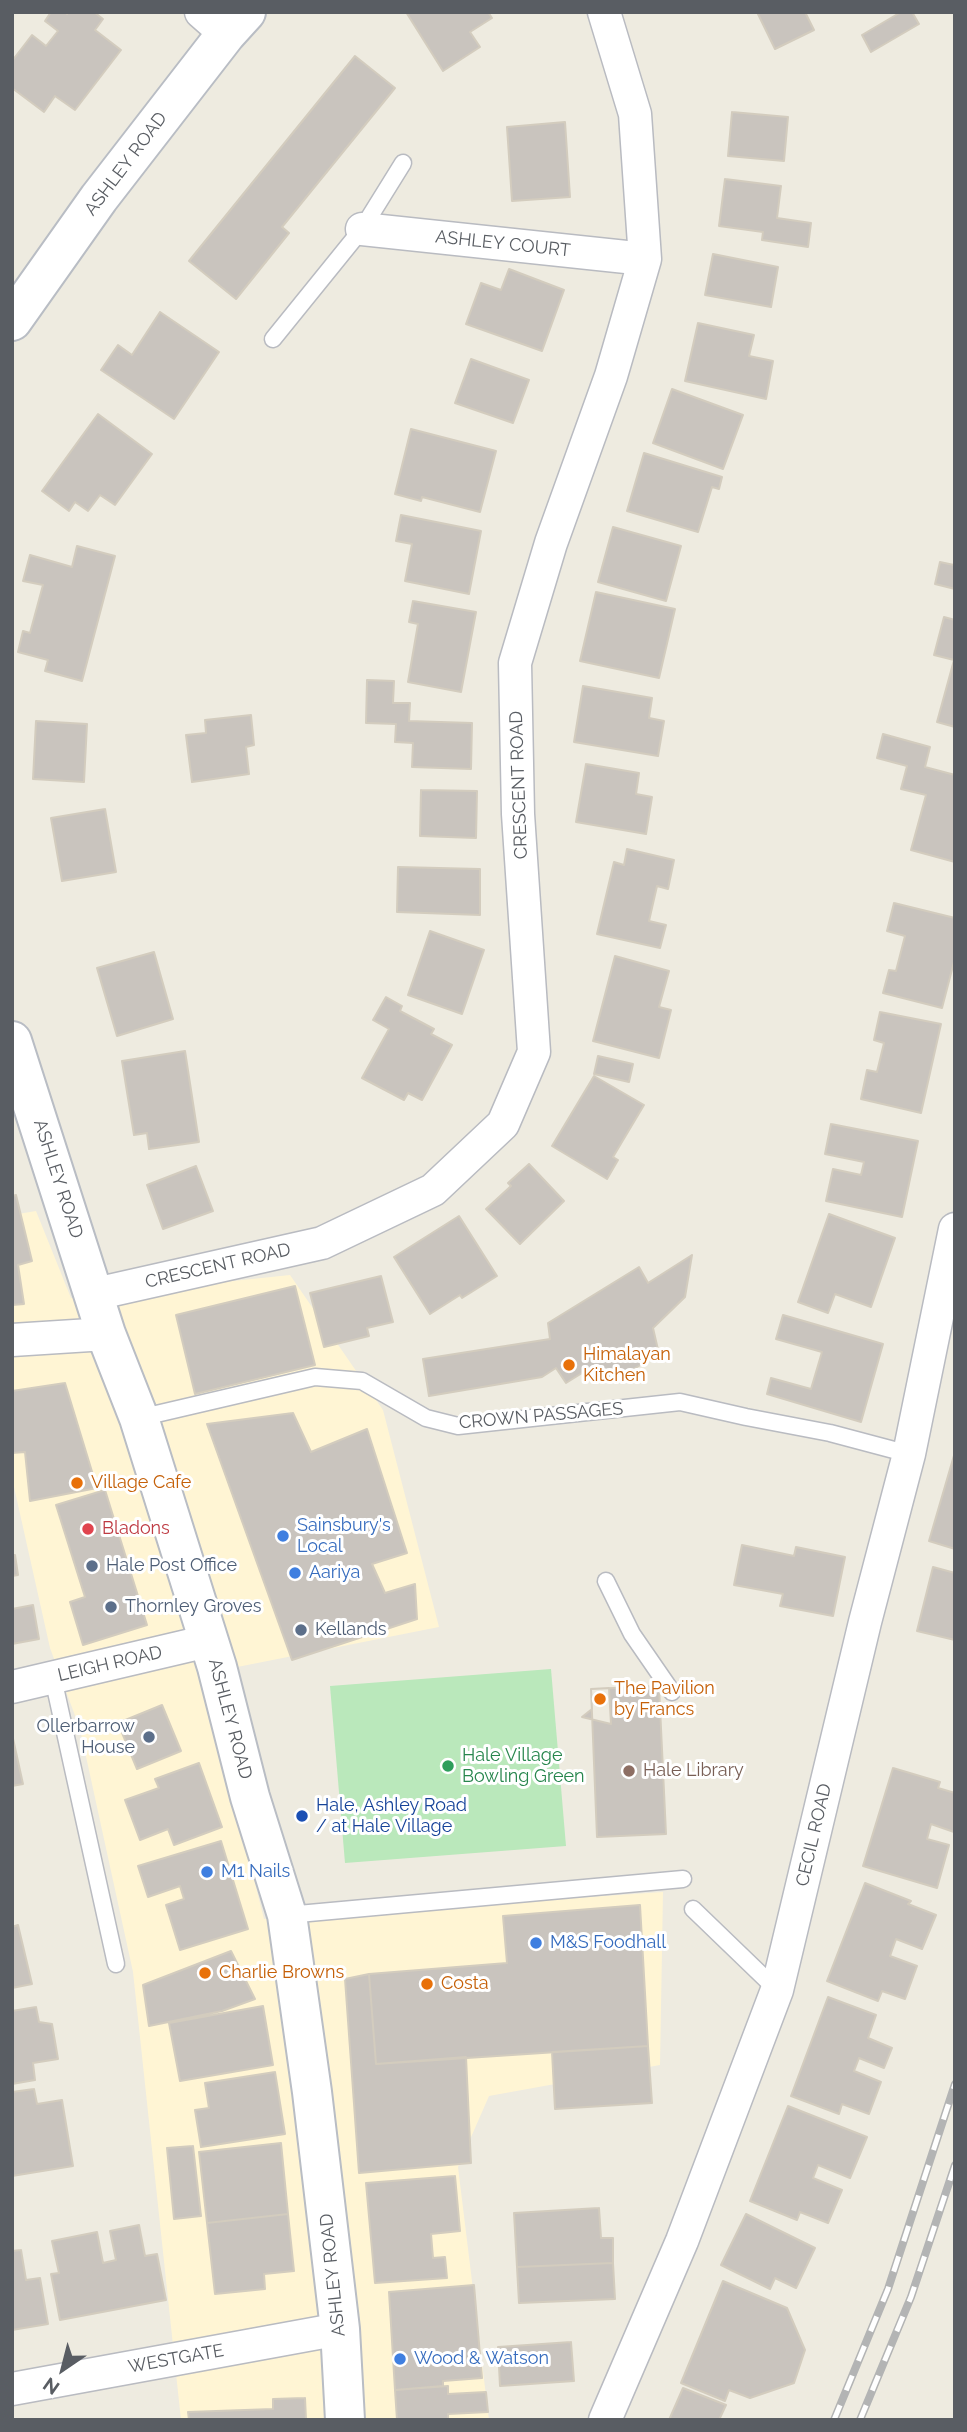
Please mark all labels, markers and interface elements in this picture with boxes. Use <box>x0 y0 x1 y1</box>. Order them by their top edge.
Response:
street label: ASHLEY ROAD <box>80 108 172 220</box>
street label: ASHLEY COURT <box>434 226 572 262</box>
street label: CRESCENT ROAD <box>506 710 532 860</box>
street label: ASHLEY ROAD <box>29 1117 87 1241</box>
street label: CRESCENT ROAD <box>143 1239 293 1293</box>
place label: Himalayan Kitchen <box>583 1344 671 1386</box>
marker: Himalayan Kitchen <box>561 1357 577 1373</box>
street label: CROWN PASSAGES <box>458 1398 624 1434</box>
place label: Village Cafe <box>91 1472 191 1494</box>
marker: Village Cafe <box>69 1475 85 1491</box>
place label: Sainsbury's Local <box>297 1515 391 1558</box>
place label: Bladons <box>102 1518 170 1540</box>
marker: Bladons <box>80 1521 96 1537</box>
marker: Sainsbury's Local <box>275 1528 291 1544</box>
place label: Hale Post Office <box>106 1555 237 1577</box>
marker: Hale Post Office <box>84 1558 100 1574</box>
place label: Aariya <box>309 1562 360 1584</box>
marker: Aariya <box>287 1565 303 1581</box>
place label: Thornley Groves <box>125 1596 261 1618</box>
marker: Thornley Groves <box>103 1599 119 1615</box>
place label: Kellands <box>315 1619 387 1641</box>
marker: Kellands <box>293 1622 309 1638</box>
street label: LEIGH ROAD <box>56 1641 164 1687</box>
street label: ASHLEY ROAD <box>204 1656 256 1782</box>
place label: The Pavilion by Francs <box>614 1678 715 1720</box>
marker: The Pavilion by Francs <box>592 1691 608 1707</box>
place label: Ollerbarrow House <box>37 1716 135 1758</box>
marker: Ollerbarrow House <box>141 1729 157 1745</box>
place label: Hale Village Bowling Green <box>462 1745 585 1788</box>
marker: Hale Village Bowling Green <box>440 1758 456 1774</box>
place label: Hale Library <box>643 1760 744 1782</box>
marker: Hale Library <box>621 1763 637 1779</box>
street label: CECIL ROAD <box>792 1782 836 1888</box>
place label: Hale, Ashley Road / at Hale Village <box>316 1795 467 1838</box>
marker: Hale, Ashley Road / at Hale Village <box>294 1808 310 1824</box>
place label: M1 Nails <box>221 1861 290 1883</box>
marker: M1 Nails <box>199 1864 215 1880</box>
place label: M&S Foodhall <box>550 1932 666 1954</box>
marker: M&S Foodhall <box>528 1935 544 1951</box>
place label: Charlie Browns <box>219 1962 344 1984</box>
marker: Charlie Browns <box>197 1965 213 1981</box>
place label: Costa <box>441 1973 489 1995</box>
marker: Costa <box>419 1976 435 1992</box>
street label: ASHLEY ROAD <box>316 2212 350 2338</box>
north arrow <box>28 2334 98 2404</box>
street label: WESTGATE <box>126 2340 226 2378</box>
place label: Wood & Watson <box>414 2348 549 2370</box>
marker: Wood & Watson <box>392 2351 408 2367</box>
text: N <box>39 2373 63 2399</box>

